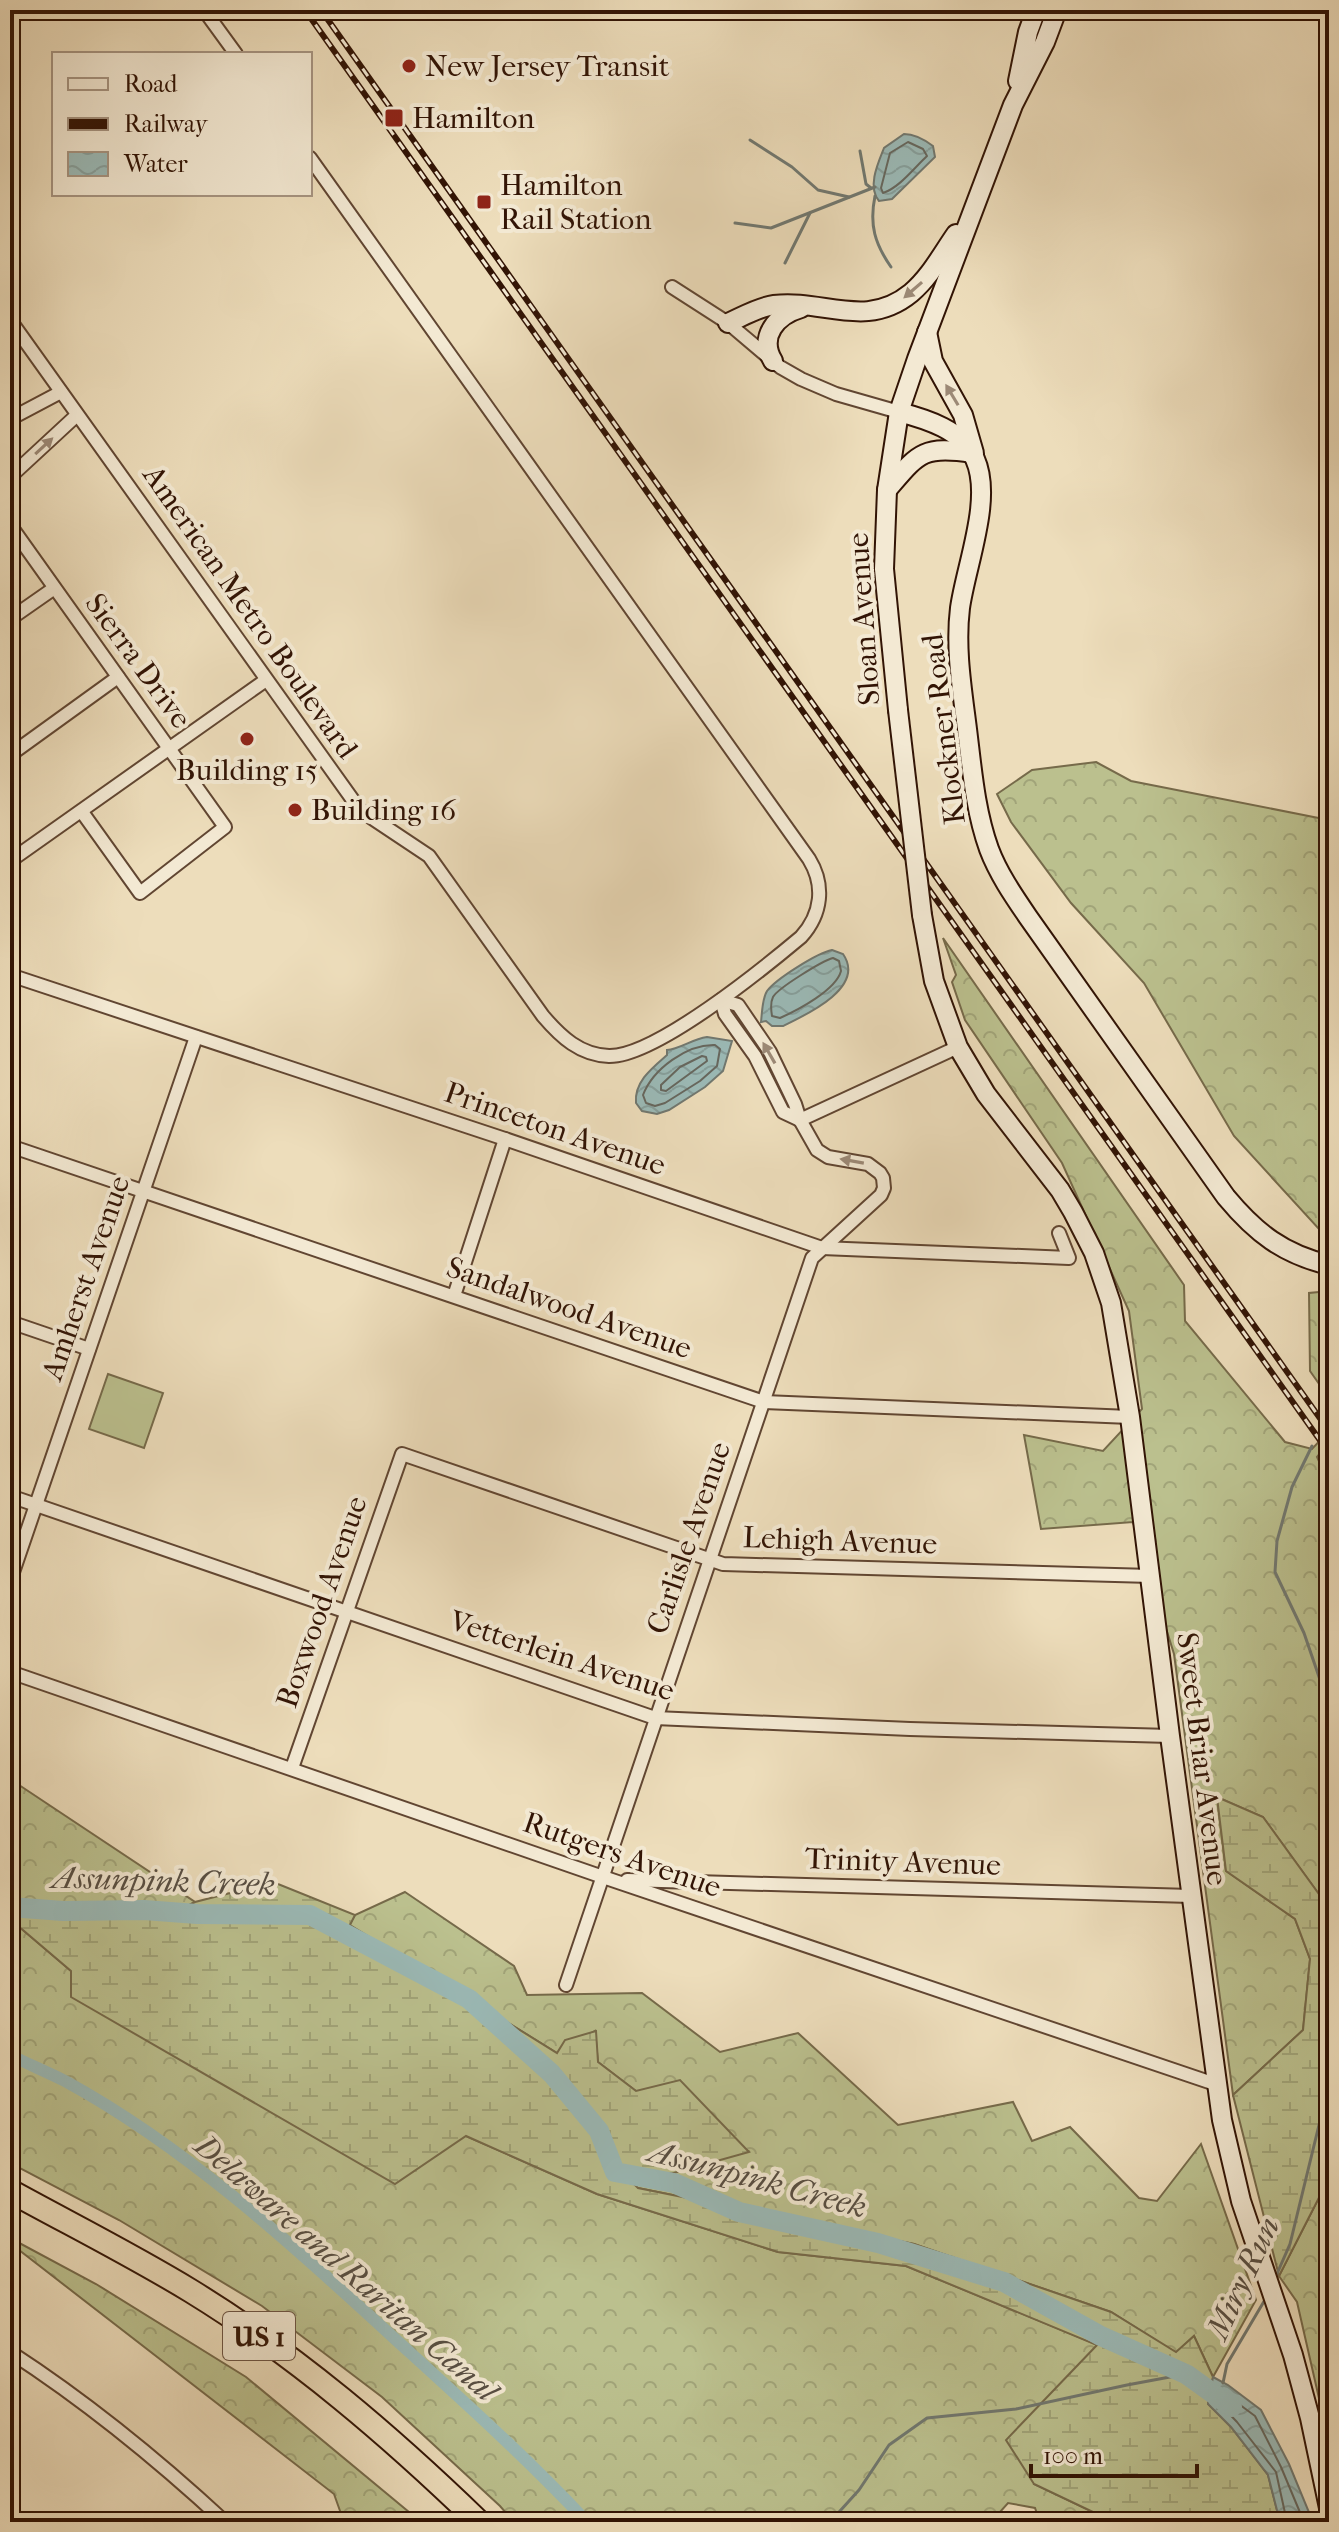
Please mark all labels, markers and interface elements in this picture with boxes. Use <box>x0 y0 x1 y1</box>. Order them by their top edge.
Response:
place label: New Jersey Transit <box>425 49 670 84</box>
legend <box>52 52 312 196</box>
marker: New Jersey Transit <box>400 57 418 75</box>
text: Road <box>124 70 178 98</box>
place label: Hamilton <box>412 101 535 136</box>
marker: Hamilton <box>383 107 405 129</box>
text: Railway <box>124 110 209 138</box>
text: Water <box>123 150 188 178</box>
place label: Hamilton Rail Station <box>500 168 652 237</box>
marker: Hamilton Rail Station <box>475 193 493 211</box>
one-way arrow <box>903 281 923 298</box>
one-way arrow <box>945 384 959 406</box>
one-way arrow <box>34 437 53 455</box>
street label: American Metro Boulevard <box>135 458 365 766</box>
street label: Sloan Avenue <box>840 531 888 707</box>
street label: Sierra Drive <box>77 587 199 735</box>
street label: Klockner Road <box>915 631 973 826</box>
marker: Building 15 <box>238 730 256 748</box>
place label: Building 15 <box>176 753 318 788</box>
place label: Building 16 <box>311 793 457 828</box>
marker: Building 16 <box>286 801 304 819</box>
one-way arrow <box>762 1042 776 1064</box>
street label: Princeton Avenue <box>440 1075 670 1183</box>
one-way arrow <box>839 1155 864 1167</box>
street label: Amherst Avenue <box>34 1171 137 1386</box>
street label: Sandalwood Avenue <box>442 1250 696 1366</box>
street label: Carlisle Avenue <box>640 1437 738 1639</box>
street label: Boxwood Avenue <box>269 1491 375 1712</box>
street label: Lehigh Avenue <box>742 1520 938 1562</box>
street label: Vetterlein Avenue <box>444 1603 679 1709</box>
street label: Sweet Briar Avenue <box>1169 1631 1235 1888</box>
street label: Rutgers Avenue <box>519 1805 726 1905</box>
street label: Trinity Avenue <box>805 1841 1002 1883</box>
water label: Assunpink Creek <box>48 1858 276 1903</box>
water label: Delaware and Raritan Canal <box>186 2126 507 2411</box>
water label: Assunpink Creek <box>642 2131 871 2226</box>
water label: Miry Run <box>1198 2211 1287 2347</box>
road number: US 1 <box>223 2312 295 2360</box>
scale bar <box>1031 2428 1197 2478</box>
text: 100 m <box>1043 2442 1103 2470</box>

